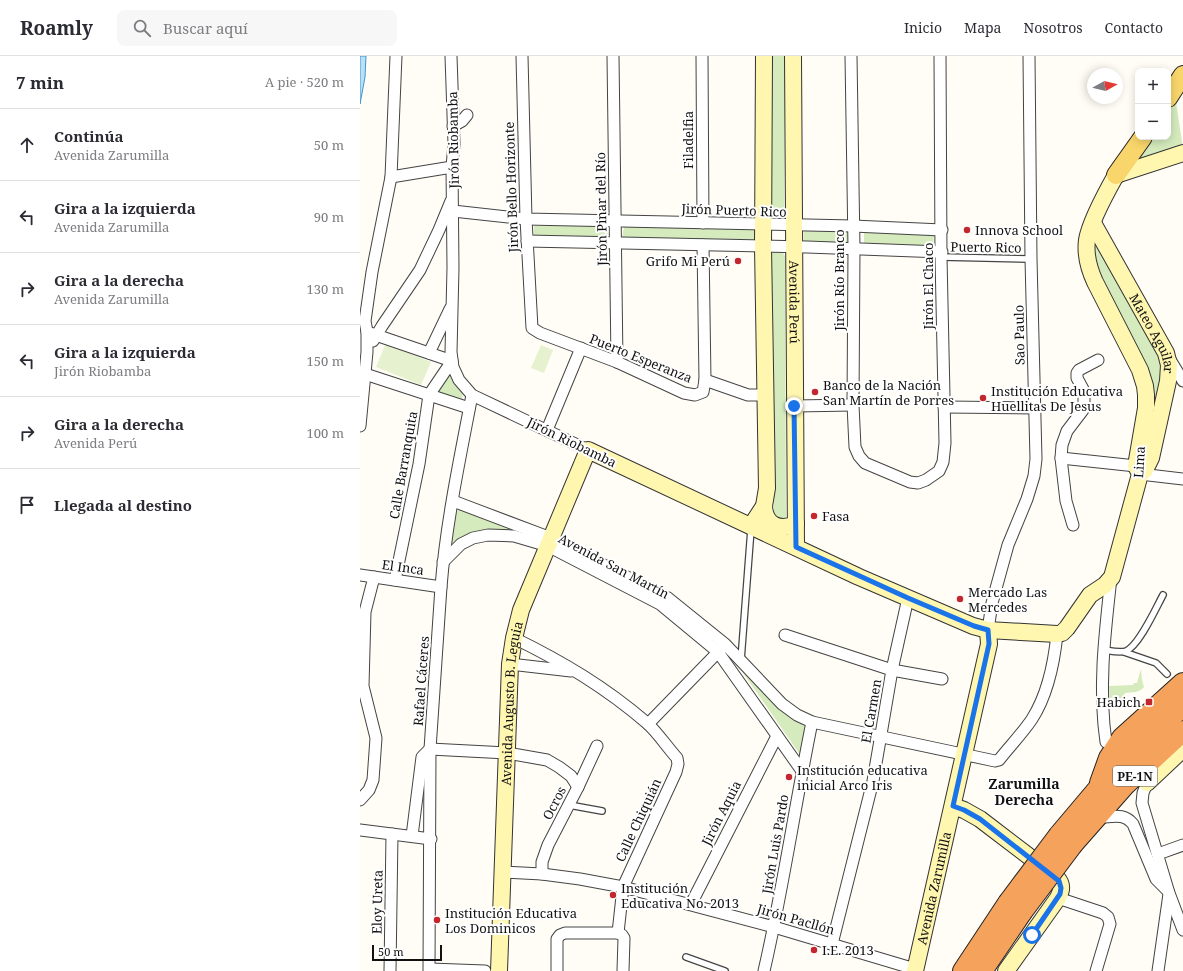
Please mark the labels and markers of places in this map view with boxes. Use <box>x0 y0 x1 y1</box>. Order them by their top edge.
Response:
place label: Innova School <box>975 221 1063 239</box>
marker: Innova School <box>962 225 972 235</box>
place label: Grifo Mi Perú <box>646 252 730 270</box>
marker: Grifo Mi Perú <box>733 256 743 266</box>
place label: Banco de la Nación San Martín de Porres <box>823 376 954 409</box>
place label: Institución Educativa Huellitas De Jesus <box>991 382 1123 415</box>
marker: Banco de la Nación San Martín de Porres <box>810 387 820 397</box>
marker: Institución Educativa Huellitas De Jesus <box>978 393 988 403</box>
place label: Fasa <box>822 507 850 525</box>
marker: Fasa <box>809 511 819 521</box>
place label: Mercado Las Mercedes <box>968 583 1047 616</box>
marker: Mercado Las Mercedes <box>955 594 965 604</box>
place label: Habich <box>1097 693 1141 711</box>
marker: Habich <box>1144 697 1154 707</box>
place label: Institución educativa inicial Arco Iris <box>797 761 928 794</box>
marker: Institución educativa inicial Arco Iris <box>784 772 794 782</box>
place label: Institución Educativa No. 2013 <box>621 879 739 912</box>
marker: Institución Educativa No. 2013 <box>608 890 618 900</box>
place label: Institución Educativa Los Dominicos <box>445 904 577 937</box>
marker: Institución Educativa Los Dominicos <box>432 915 442 925</box>
place label: I.E. 2013 <box>822 941 874 959</box>
marker: I.E. 2013 <box>809 945 819 955</box>

